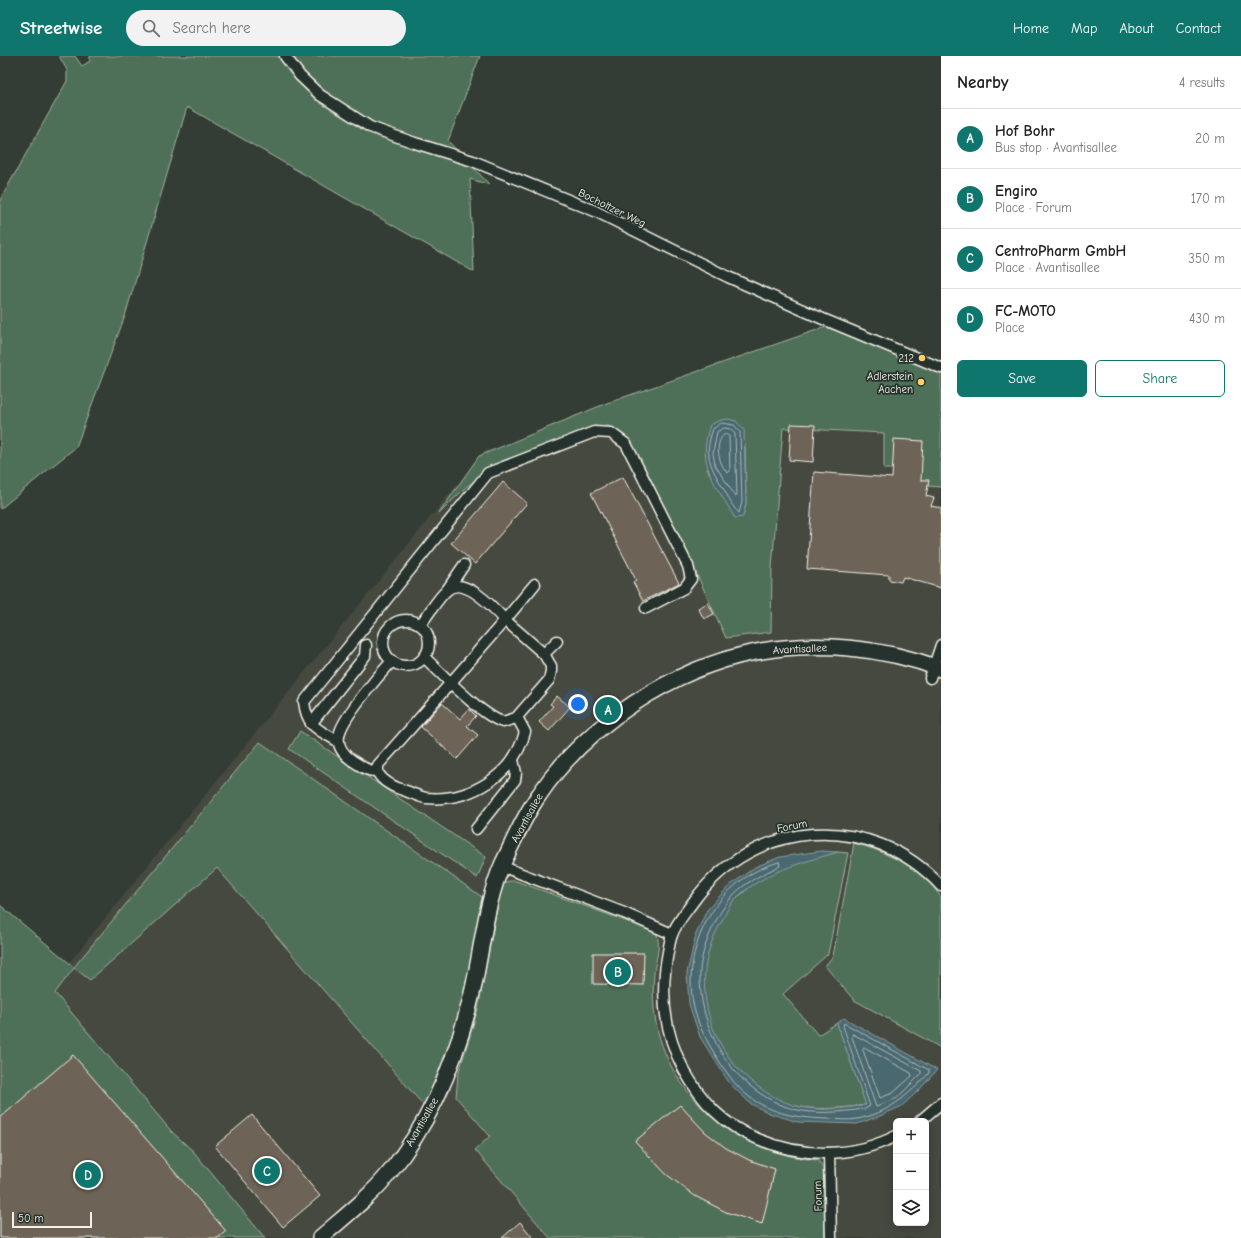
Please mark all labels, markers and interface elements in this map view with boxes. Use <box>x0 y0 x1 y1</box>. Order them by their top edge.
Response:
search box <box>126 10 406 46</box>
text: Streetwise <box>20 17 102 39</box>
icon: search <box>140 17 162 39</box>
text: Search here <box>172 19 250 37</box>
text: Home <box>1013 20 1049 37</box>
text: Map <box>1071 20 1097 37</box>
text: About <box>1119 20 1154 37</box>
text: Contact <box>1176 20 1221 37</box>
text: Nearby <box>957 73 1008 92</box>
text: 4 results <box>1179 75 1225 90</box>
text: Hof Bohr <box>995 122 1054 140</box>
text: A <box>966 131 974 146</box>
text: 20 m <box>1195 131 1225 146</box>
text: Bus stop · Avantisallee <box>995 140 1117 155</box>
text: Engiro <box>995 182 1038 200</box>
street label: Bocholtzer Weg <box>576 186 648 230</box>
text: B <box>966 191 974 206</box>
text: 170 m <box>1191 191 1225 206</box>
text: Place · Forum <box>995 200 1072 215</box>
text: CentroPharm GmbH <box>995 242 1126 260</box>
text: C <box>966 251 974 266</box>
text: 350 m <box>1188 251 1225 266</box>
text: Place · Avantisallee <box>995 260 1100 275</box>
text: FC-MOTO <box>995 302 1056 320</box>
text: D <box>966 311 974 326</box>
text: 430 m <box>1189 311 1225 326</box>
text: Place <box>995 320 1025 335</box>
place label: 212 <box>898 352 914 365</box>
marker: 212 <box>917 353 927 363</box>
button: Save <box>957 360 1087 397</box>
button: Share <box>1095 360 1225 397</box>
place label: Adlerstein Aachen <box>867 370 913 396</box>
marker: Adlerstein Aachen <box>916 377 926 387</box>
street label: Avantisallee <box>773 641 828 657</box>
your location <box>568 694 588 714</box>
pin: A <box>595 695 621 725</box>
street label: Avantisallee <box>508 791 546 845</box>
street label: Forum <box>776 817 808 835</box>
pin: B <box>605 957 631 987</box>
street label: Avantisallee <box>403 1095 441 1149</box>
map controls <box>893 1118 929 1226</box>
button: + <box>893 1118 929 1154</box>
button: − <box>893 1154 929 1190</box>
pin: C <box>254 1156 280 1186</box>
pin: D <box>75 1160 101 1190</box>
street label: Forum <box>811 1180 825 1212</box>
button: layers <box>893 1190 929 1226</box>
scale bar <box>12 1210 92 1229</box>
text: 50 m <box>18 1212 43 1225</box>

